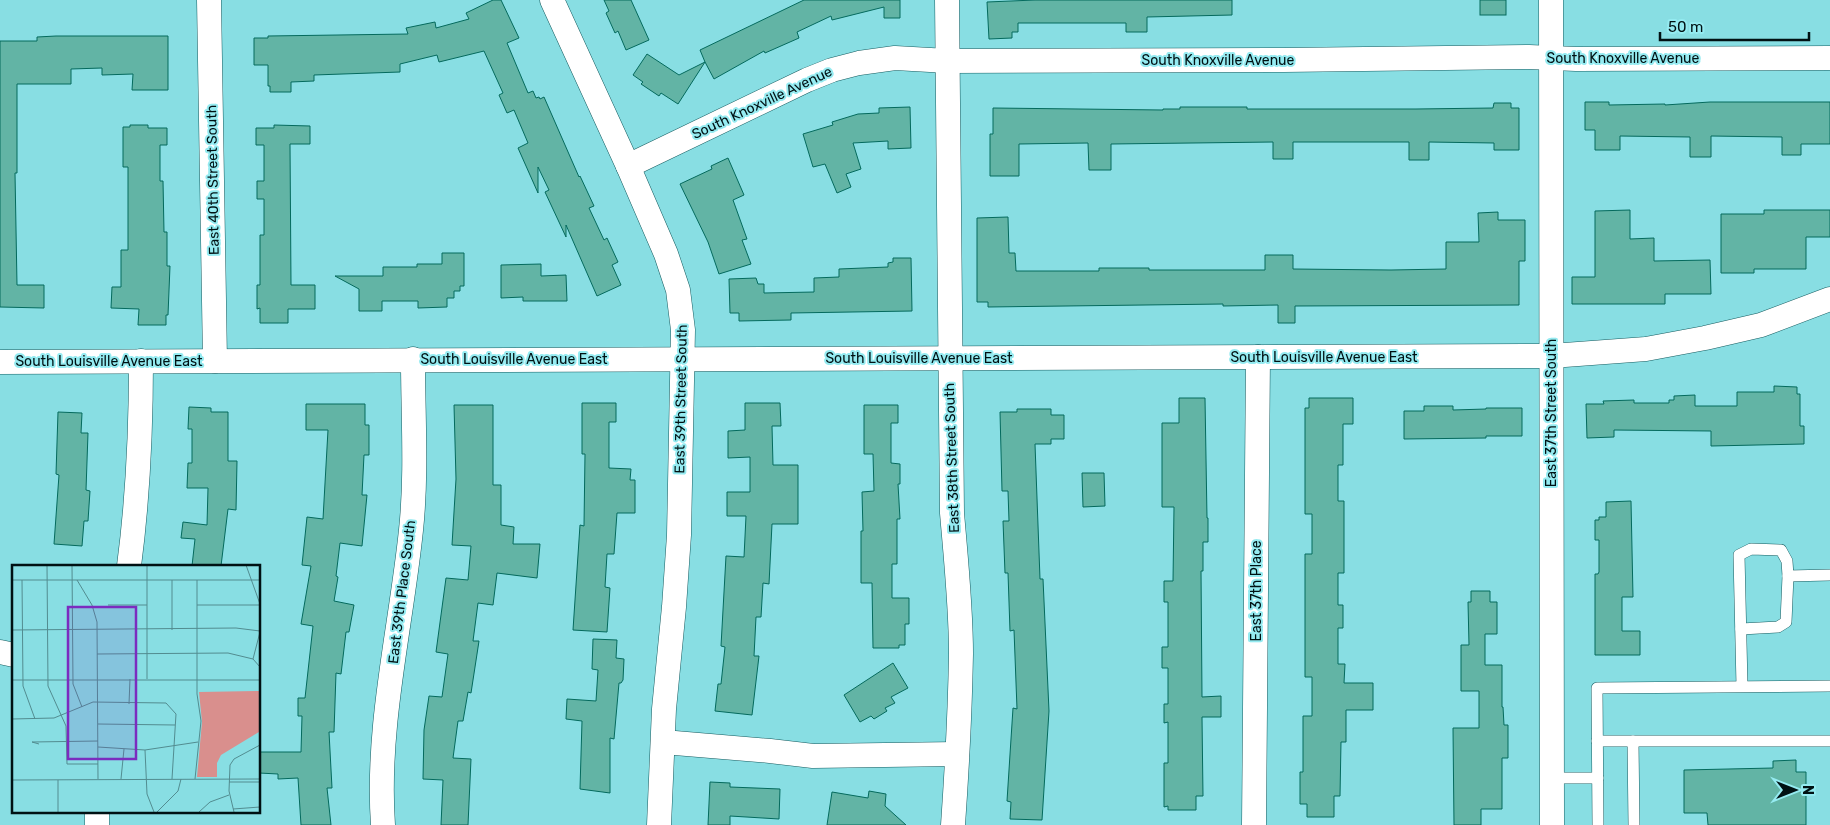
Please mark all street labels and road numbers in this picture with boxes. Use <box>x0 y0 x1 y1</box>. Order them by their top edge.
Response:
street label: South Knoxville Avenue <box>1547 50 1700 67</box>
street label: South Knoxville Avenue <box>1142 52 1295 69</box>
street label: South Knoxville Avenue <box>689 63 835 143</box>
street label: East 40th Street South <box>203 105 223 255</box>
street label: East 39th Street South <box>671 324 691 474</box>
street label: East 37th Street South <box>1543 339 1560 487</box>
street label: South Louisville Avenue East <box>1230 349 1418 366</box>
street label: South Louisville Avenue East <box>825 350 1013 367</box>
street label: South Louisville Avenue East <box>420 351 608 368</box>
street label: South Louisville Avenue East <box>15 353 203 370</box>
street label: East 38th Street South <box>941 383 963 533</box>
street label: East 39th Place South <box>385 519 419 665</box>
street label: East 37th Place <box>1248 540 1265 641</box>

